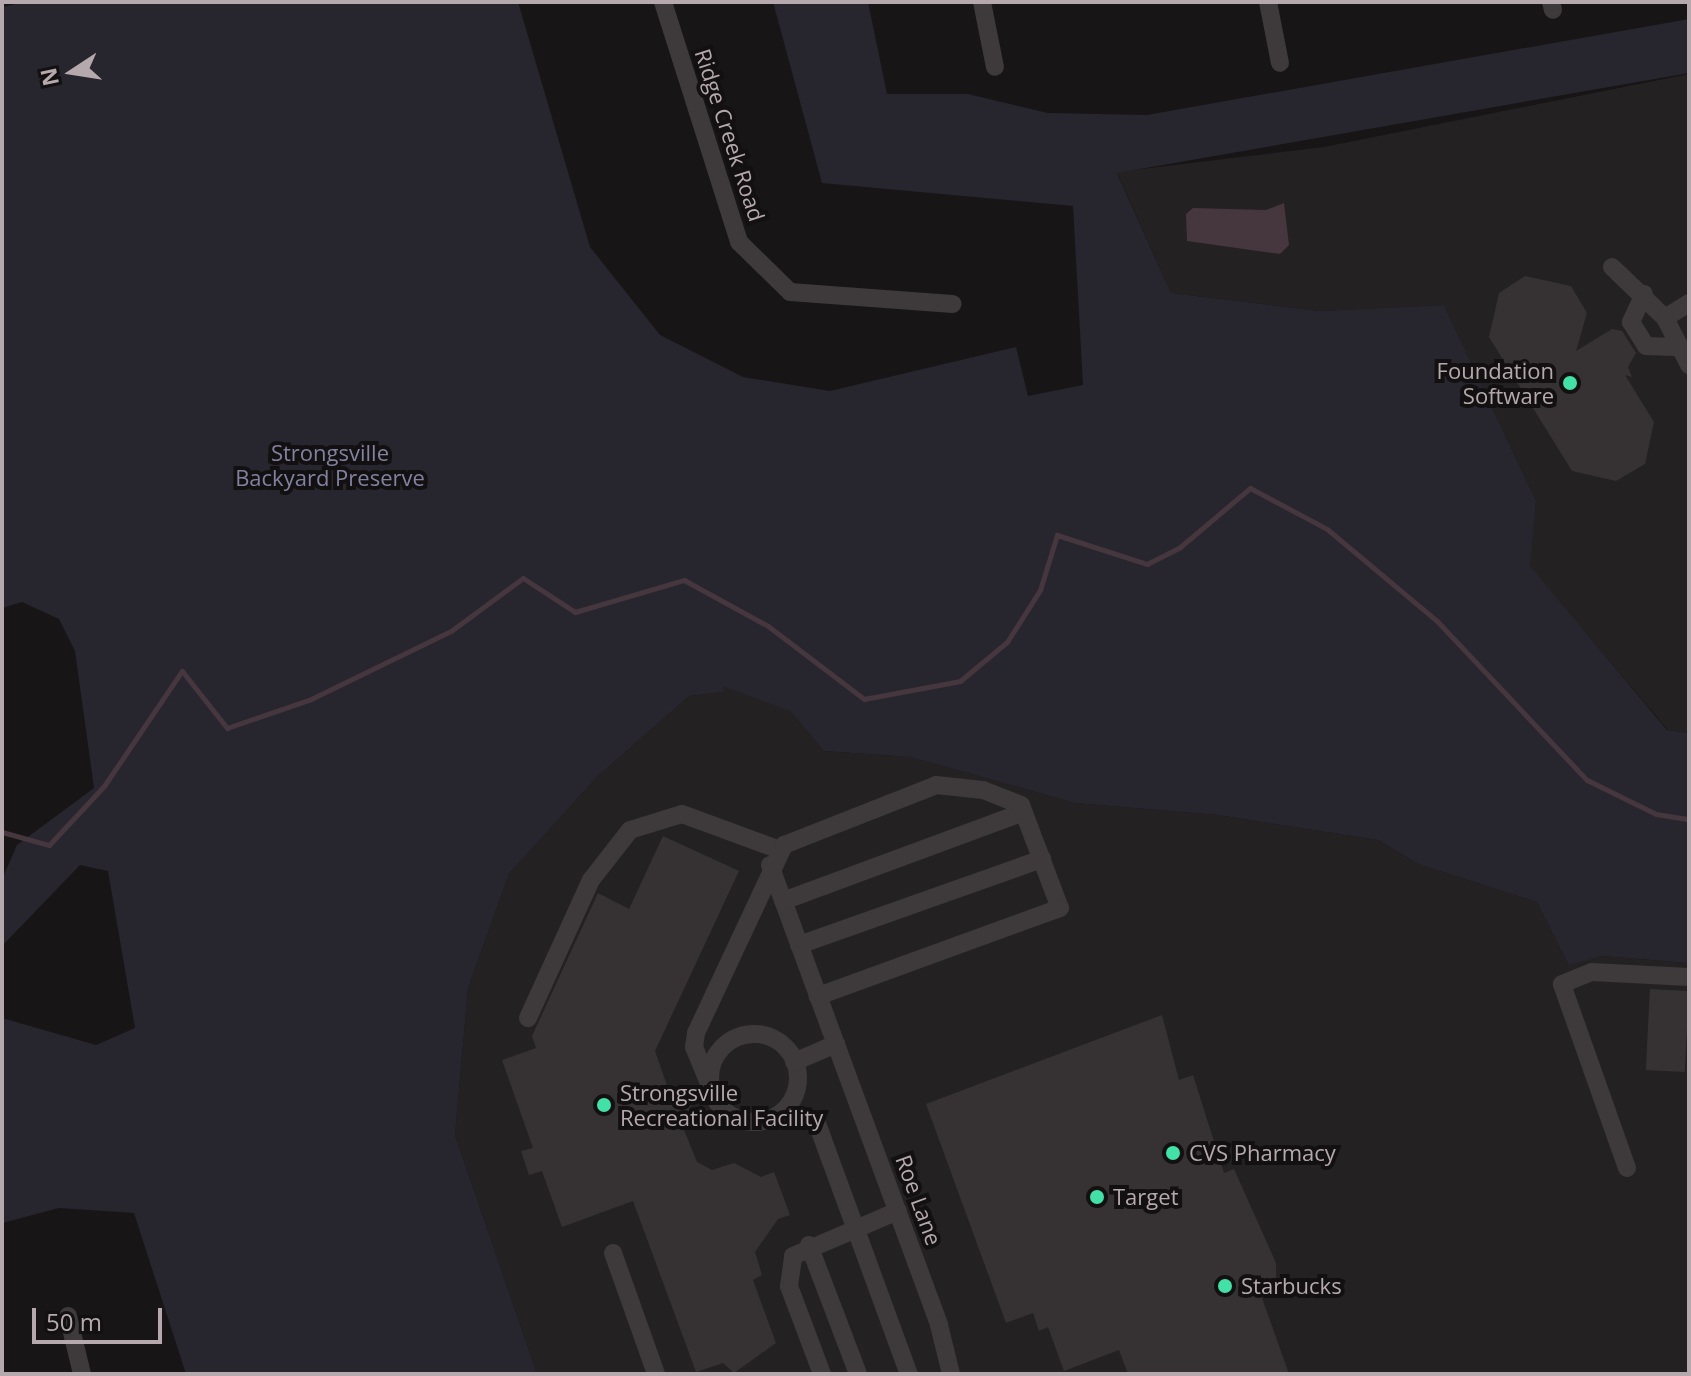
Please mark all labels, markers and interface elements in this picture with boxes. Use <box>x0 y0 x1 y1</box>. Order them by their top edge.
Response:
north arrow <box>32 32 112 112</box>
street label: Ridge Creek Road <box>690 45 770 225</box>
text: N <box>32 65 65 89</box>
place label: Foundation Software <box>1437 357 1554 408</box>
marker: Foundation Software <box>1561 374 1579 392</box>
park label: Strongsville Backyard Preserve <box>235 439 425 490</box>
place label: Strongsville Recreational Facility <box>620 1079 823 1130</box>
marker: Strongsville Recreational Facility <box>595 1096 613 1114</box>
place label: CVS Pharmacy <box>1189 1140 1336 1166</box>
marker: CVS Pharmacy <box>1164 1144 1182 1162</box>
street label: Roe Lane <box>890 1151 948 1249</box>
place label: Target <box>1113 1184 1178 1210</box>
marker: Target <box>1088 1188 1106 1206</box>
place label: Starbucks <box>1241 1273 1342 1299</box>
marker: Starbucks <box>1216 1277 1234 1295</box>
scale bar <box>36 1292 166 1342</box>
text: 50 m <box>46 1305 102 1338</box>

